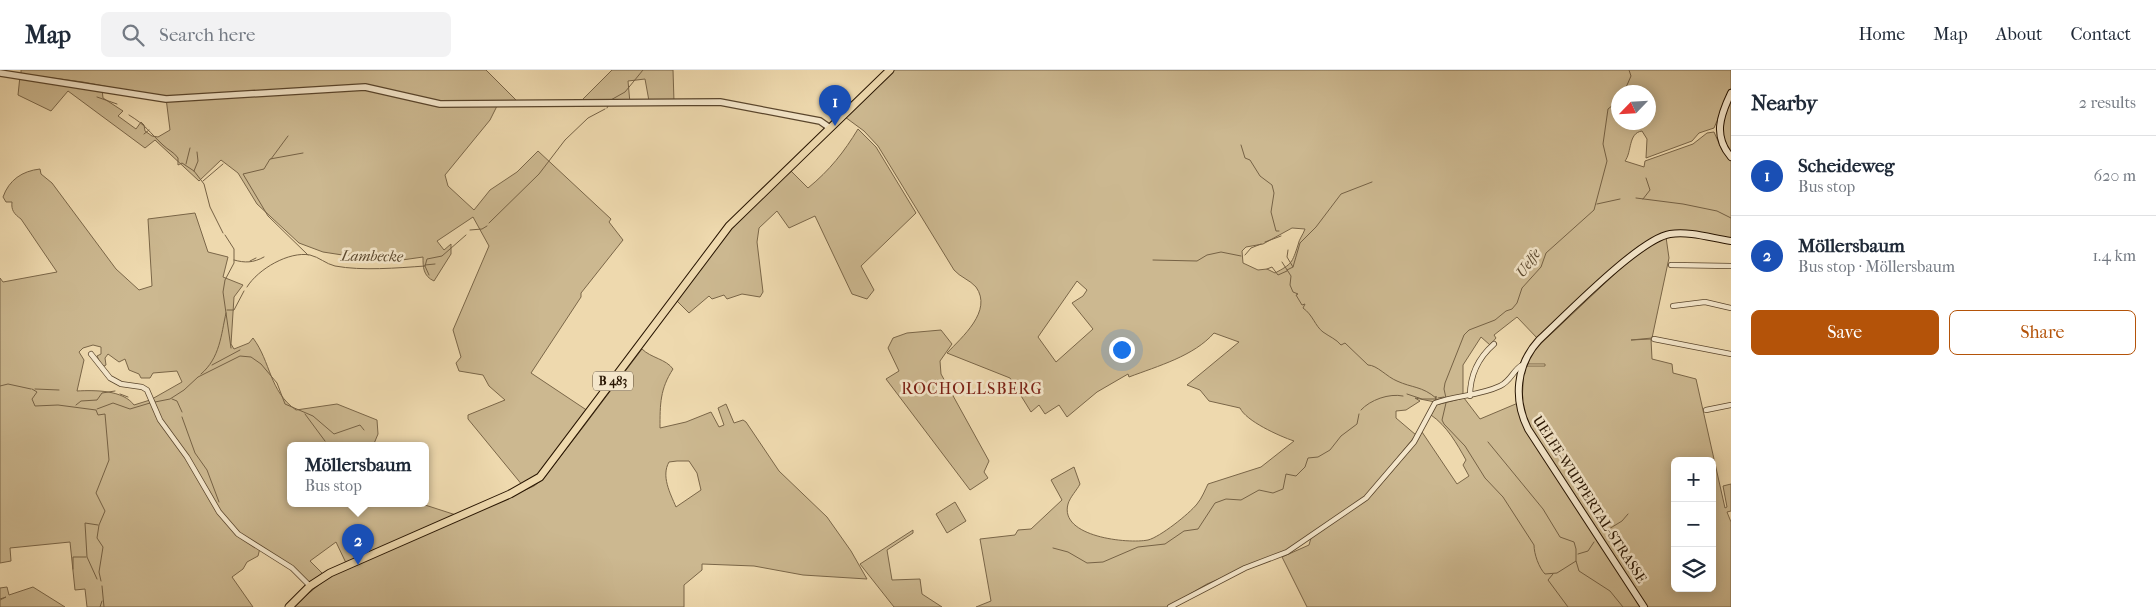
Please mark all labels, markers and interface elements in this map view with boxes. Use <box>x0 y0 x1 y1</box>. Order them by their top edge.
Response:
search box <box>101 12 451 57</box>
text: Map <box>25 21 71 49</box>
icon: search <box>119 21 147 49</box>
text: Search here <box>159 24 255 46</box>
text: Home <box>1858 24 1905 45</box>
text: Map <box>1933 24 1968 45</box>
text: About <box>1996 24 2042 45</box>
text: Contact <box>2070 24 2131 45</box>
pin: 1 <box>819 85 851 126</box>
north arrow <box>1611 85 1656 130</box>
text: Nearby <box>1751 91 1817 115</box>
text: 2 results <box>2079 93 2136 112</box>
text: Scheideweg <box>1798 155 1894 177</box>
text: 1 <box>1764 166 1770 185</box>
text: 620 m <box>2094 166 2136 185</box>
text: Bus stop <box>1798 177 1855 196</box>
text: Möllersbaum <box>1798 235 1905 257</box>
water label: Uelfe <box>1512 244 1545 281</box>
water label: Lambecke <box>340 246 404 266</box>
text: 2 <box>1763 246 1771 265</box>
text: 1.4 km <box>2092 246 2136 265</box>
text: Bus stop · Möllersbaum <box>1798 257 1955 276</box>
button: Save <box>1751 310 1939 355</box>
button: Share <box>1949 310 2136 355</box>
your location <box>1109 337 1135 363</box>
road number: B 483 <box>593 372 633 391</box>
district label: ROCHOLLSBERG <box>901 379 1043 398</box>
street label: UELFE-WUPPERTAL-STRASSE <box>1529 412 1650 587</box>
popup <box>287 442 429 507</box>
text: Möllersbaum <box>305 454 411 476</box>
map controls <box>1671 457 1716 592</box>
button: + <box>1671 457 1716 502</box>
text: Bus stop <box>305 476 362 495</box>
button: − <box>1671 502 1716 547</box>
pin: 2 <box>342 524 374 565</box>
button: layers <box>1671 547 1716 592</box>

